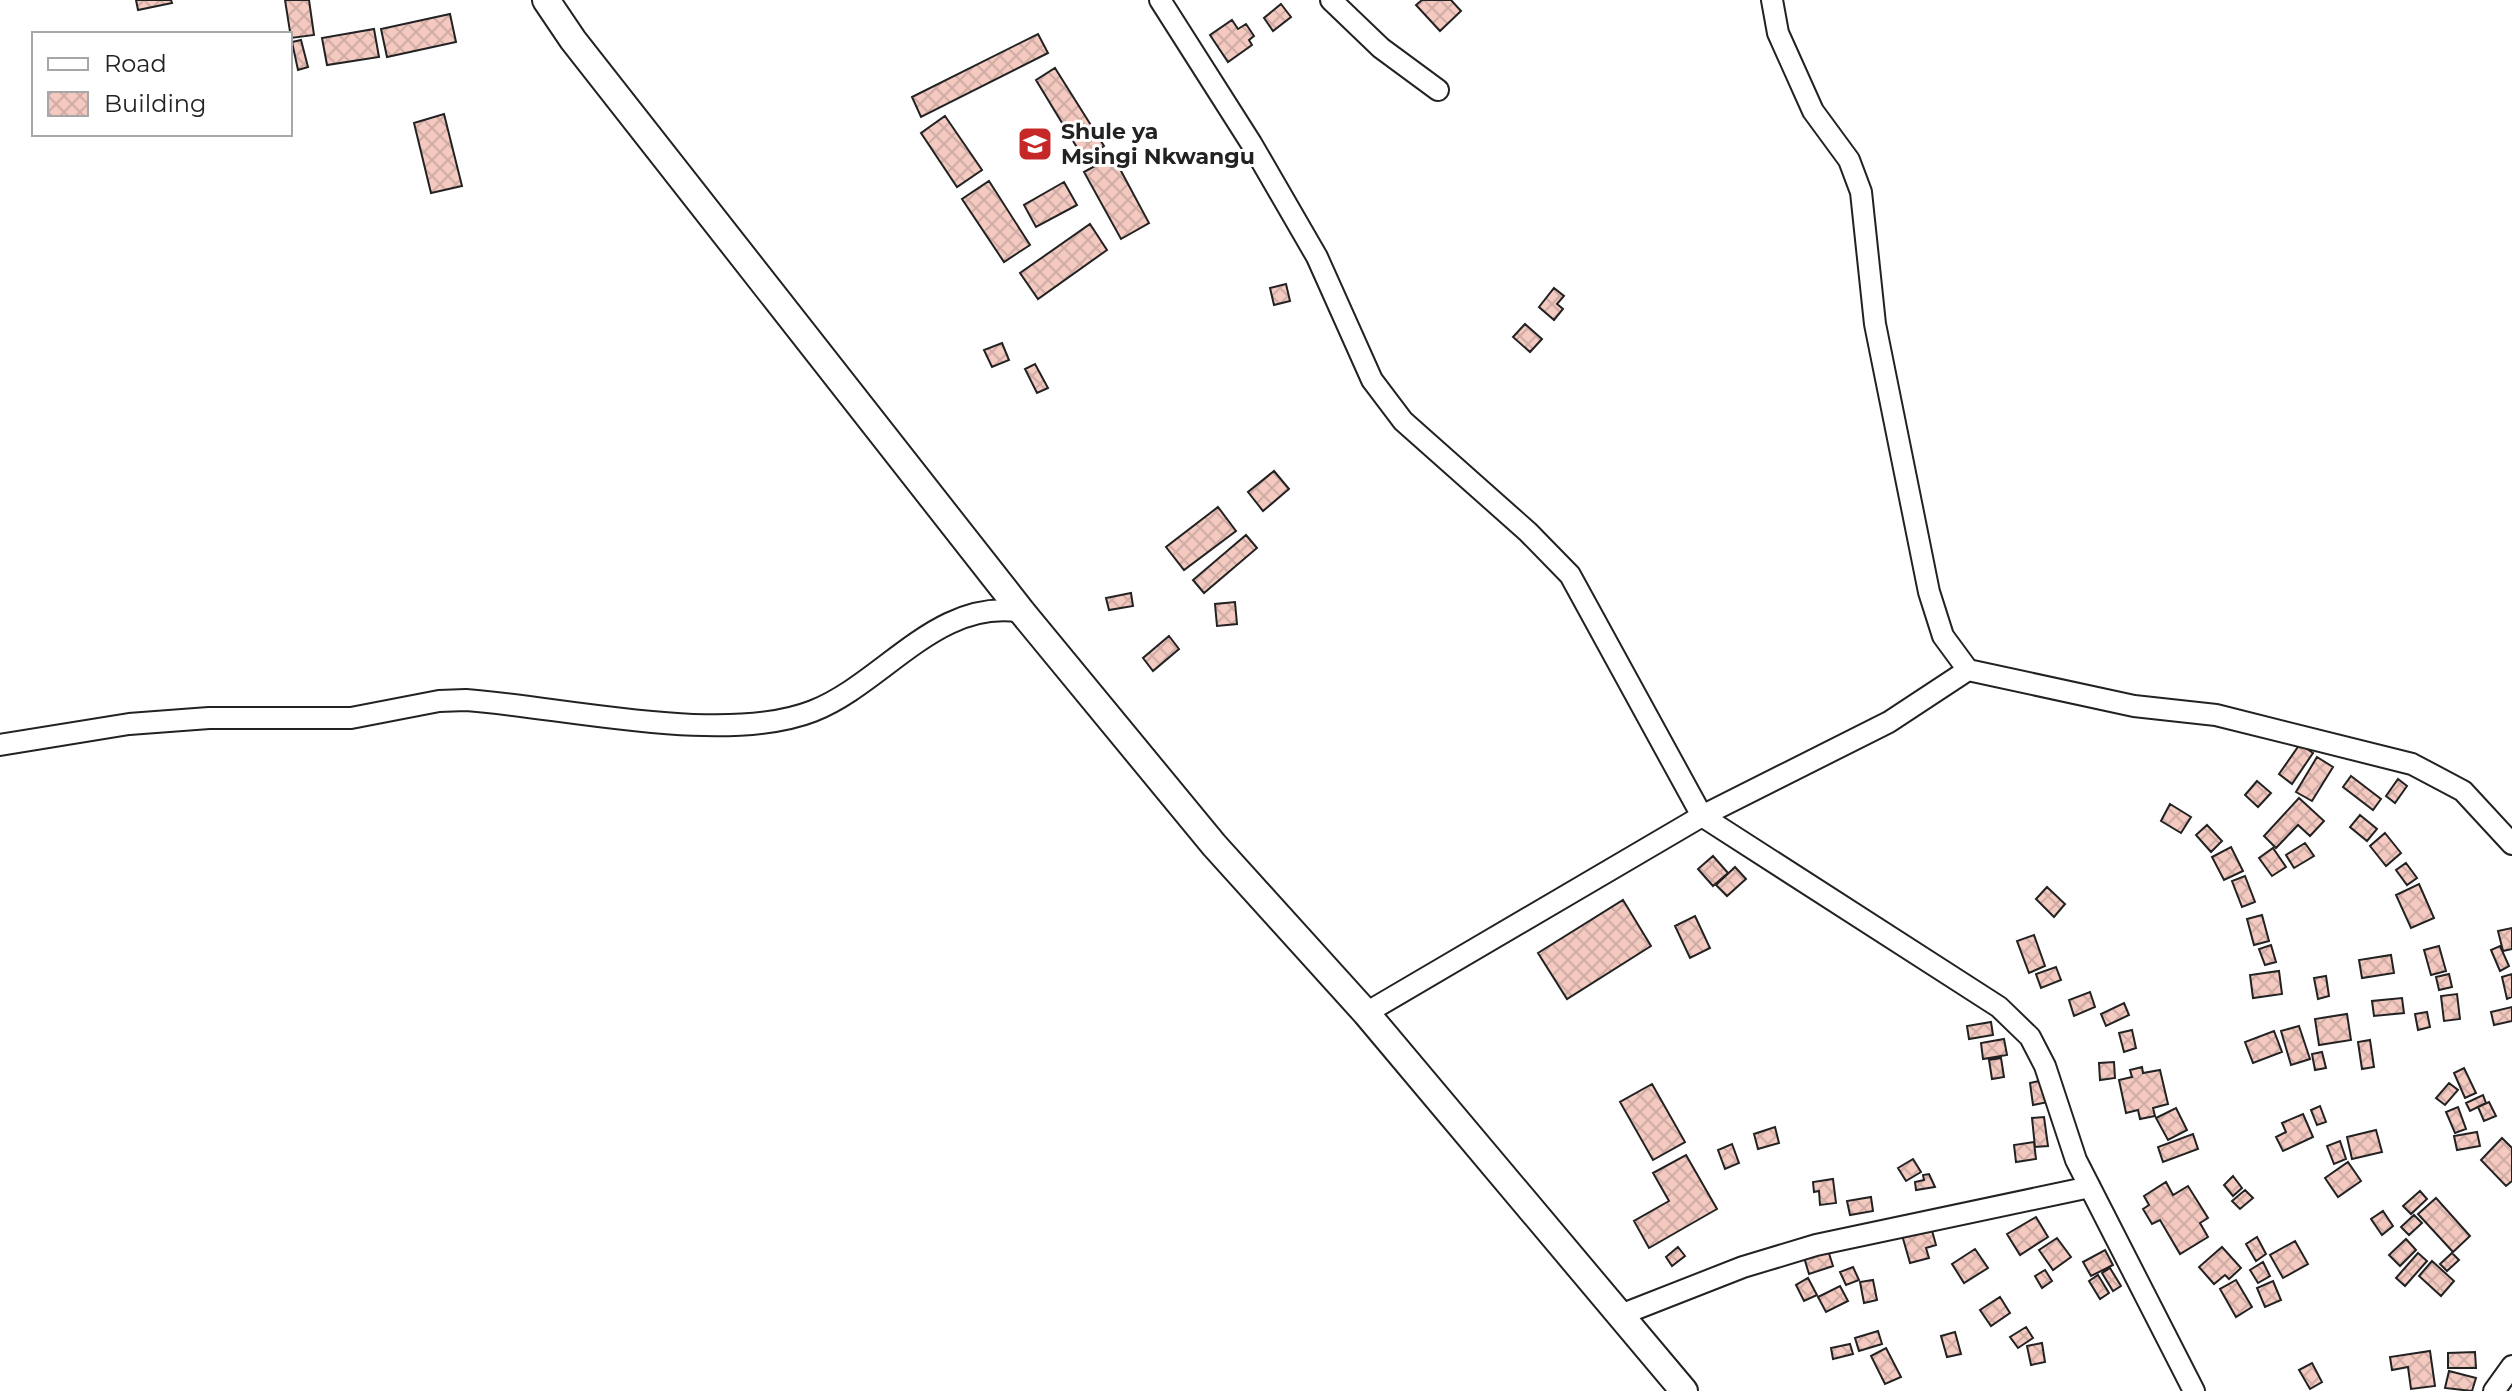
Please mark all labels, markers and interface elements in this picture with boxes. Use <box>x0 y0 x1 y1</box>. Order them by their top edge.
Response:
legend <box>32 32 292 136</box>
text: Road <box>104 49 167 78</box>
text: Building <box>104 89 207 118</box>
place label: Shule ya Msingi Nkwangu <box>1061 118 1255 170</box>
school or university icon: Shule ya Msingi Nkwangu <box>1016 125 1054 163</box>

